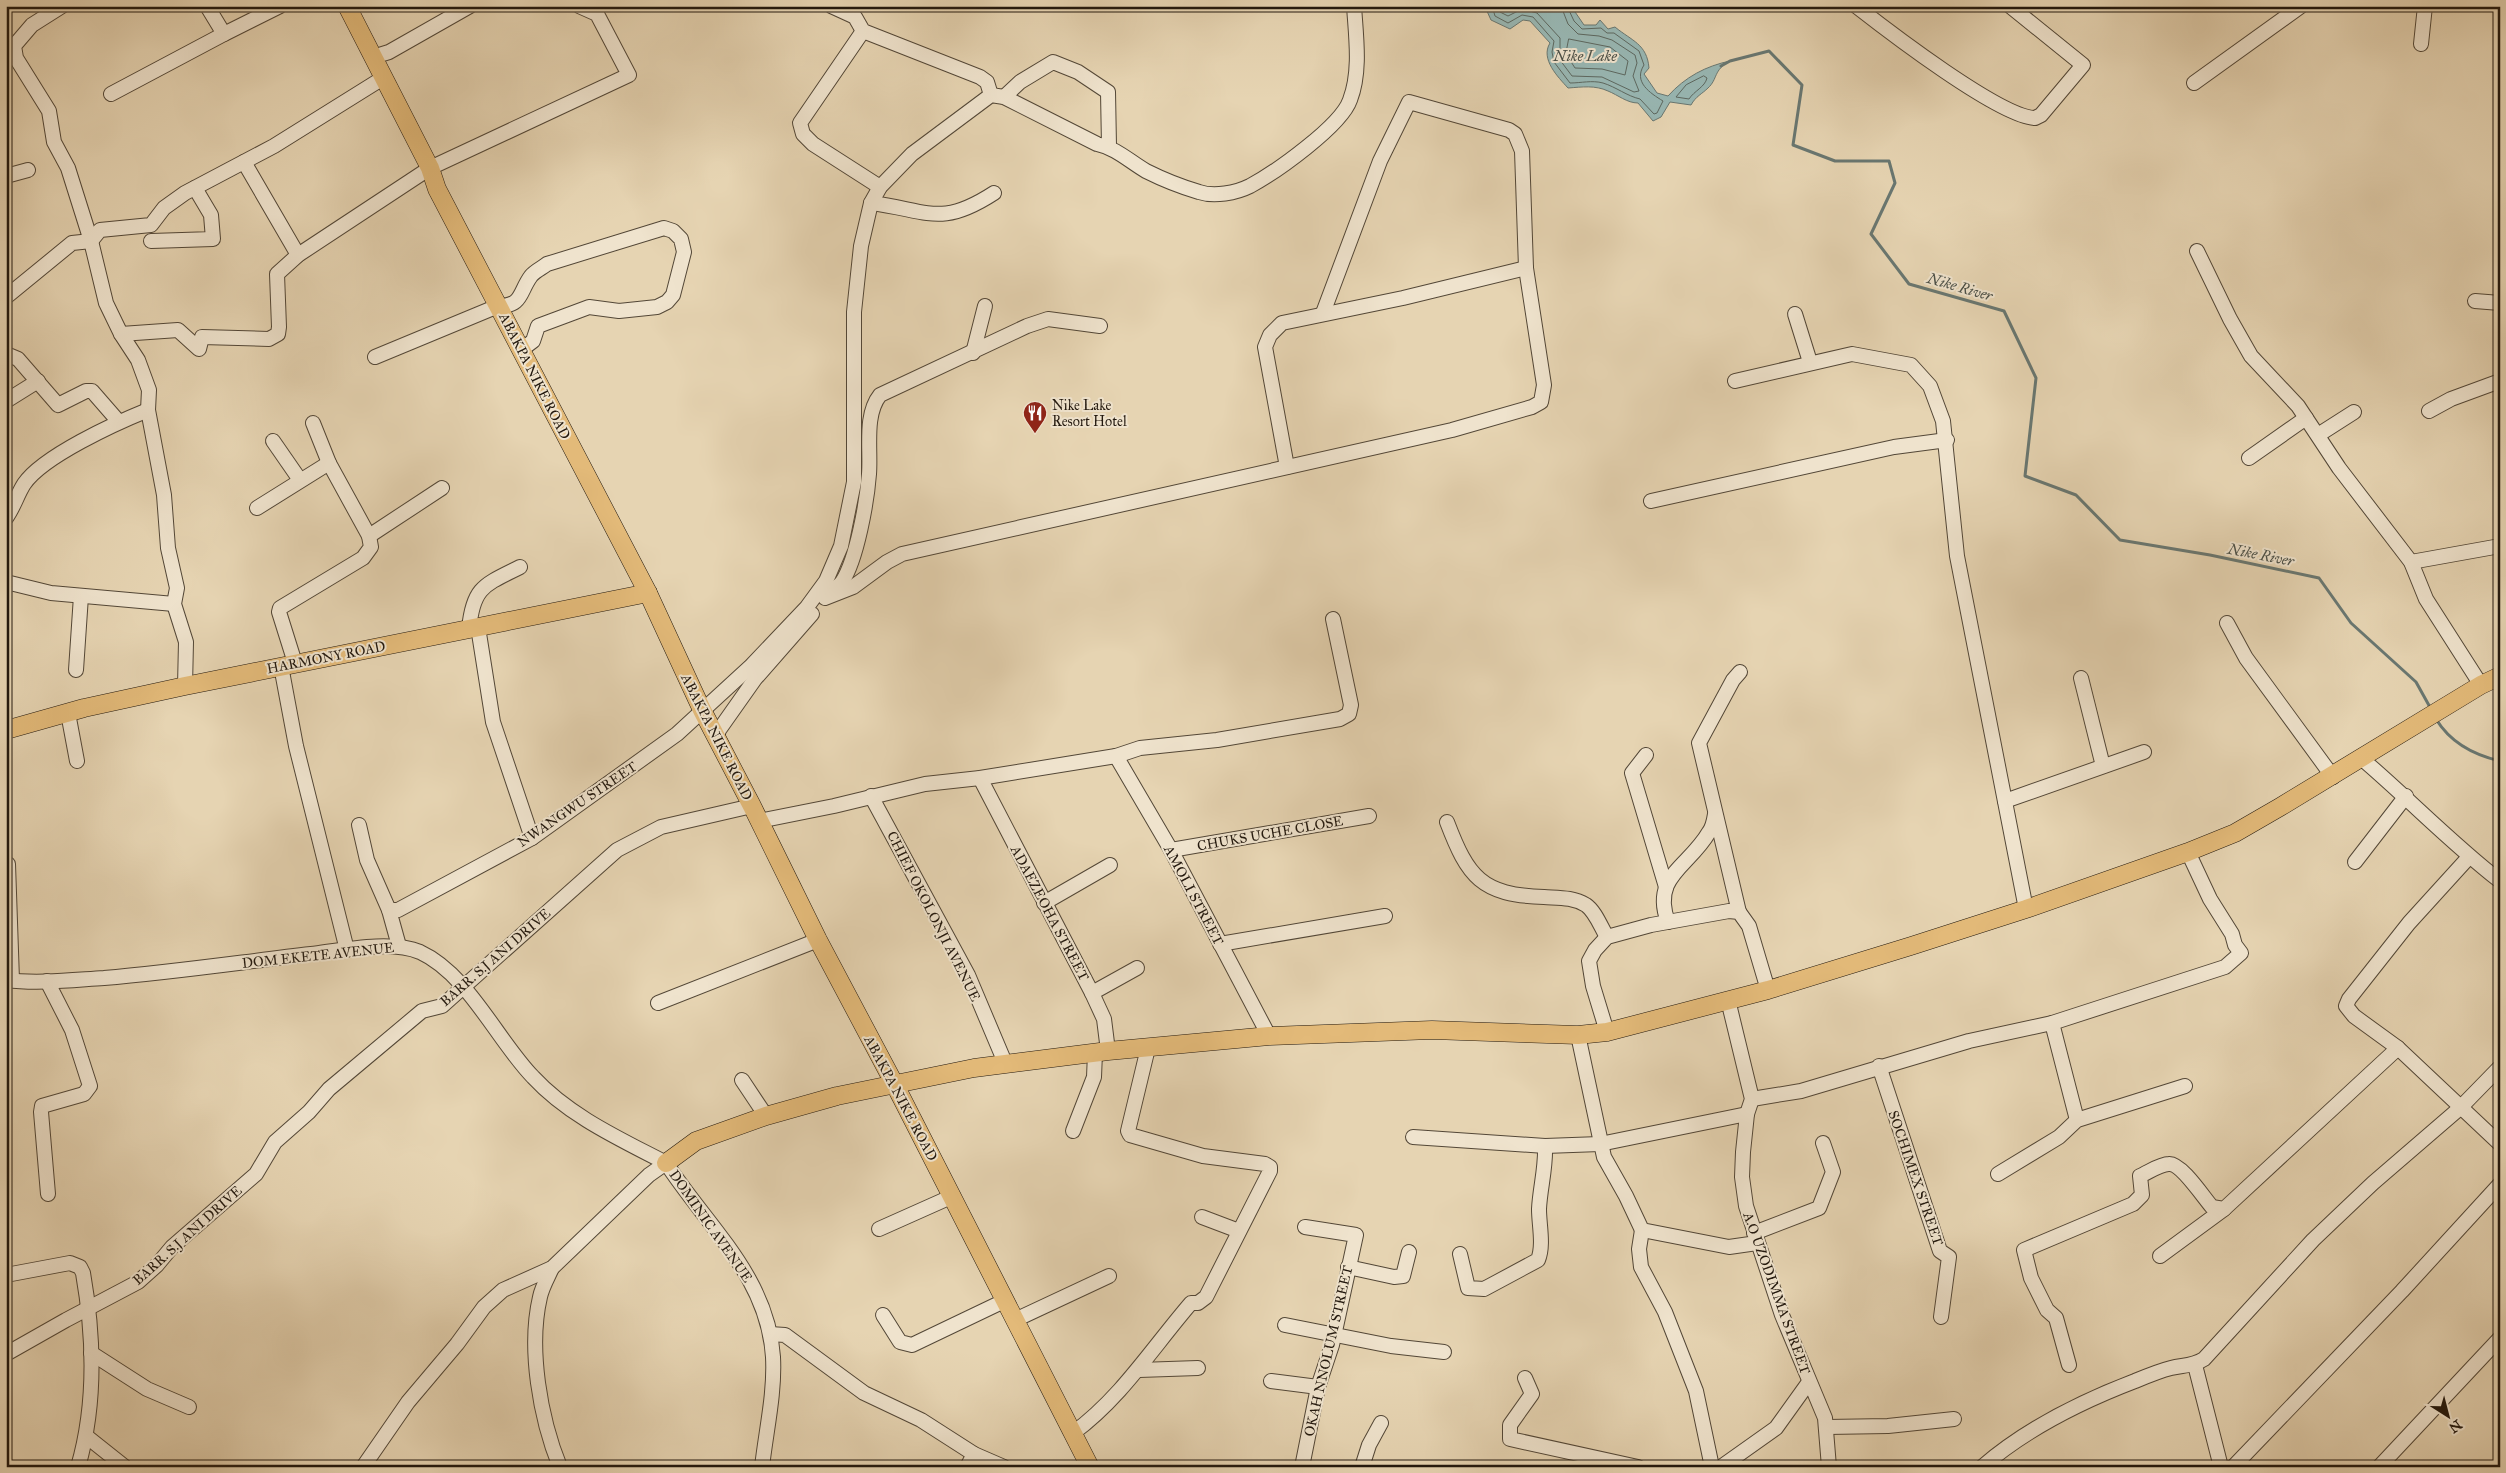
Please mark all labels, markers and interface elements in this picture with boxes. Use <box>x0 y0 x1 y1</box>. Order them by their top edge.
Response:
water label: Nike Lake <box>1552 47 1617 65</box>
water label: Nike River <box>1924 269 1995 305</box>
street label: ABAKPA NIKE ROAD <box>495 309 574 442</box>
place label: Nike Lake Resort Hotel <box>1052 397 1127 430</box>
restaurant icon: Nike Lake Resort Hotel <box>1022 400 1048 434</box>
water label: Nike River <box>2225 540 2296 570</box>
street label: HARMONY ROAD <box>265 638 387 677</box>
street label: ABAKPA NIKE ROAD <box>677 670 756 803</box>
street label: NWANGWU STREET <box>514 758 641 851</box>
street label: CHUKS UCHE CLOSE <box>1196 812 1344 855</box>
street label: CHIEF OKOLONJI AVENUE <box>882 828 984 1005</box>
street label: AMOLI STREET <box>1160 841 1227 948</box>
street label: ADAEZEOHA STREET <box>1006 842 1093 984</box>
street label: BARR. S.J ANI DRIVE <box>437 905 555 1011</box>
street label: DOM EKETE AVENUE <box>241 939 395 972</box>
street label: ABAKPA NIKE ROAD <box>860 1032 941 1164</box>
street label: SOCHIMEX STREET <box>1884 1108 1947 1248</box>
street label: DOMINIC AVENUE <box>665 1167 756 1286</box>
street label: BARR. S.J ANI DRIVE <box>129 1182 246 1289</box>
street label: A.O UZODIMMA STREET <box>1739 1209 1814 1377</box>
street label: OKAH NNOLUM STREET <box>1301 1264 1357 1438</box>
north arrow <box>2424 1390 2474 1440</box>
text: N <box>2445 1416 2465 1437</box>

